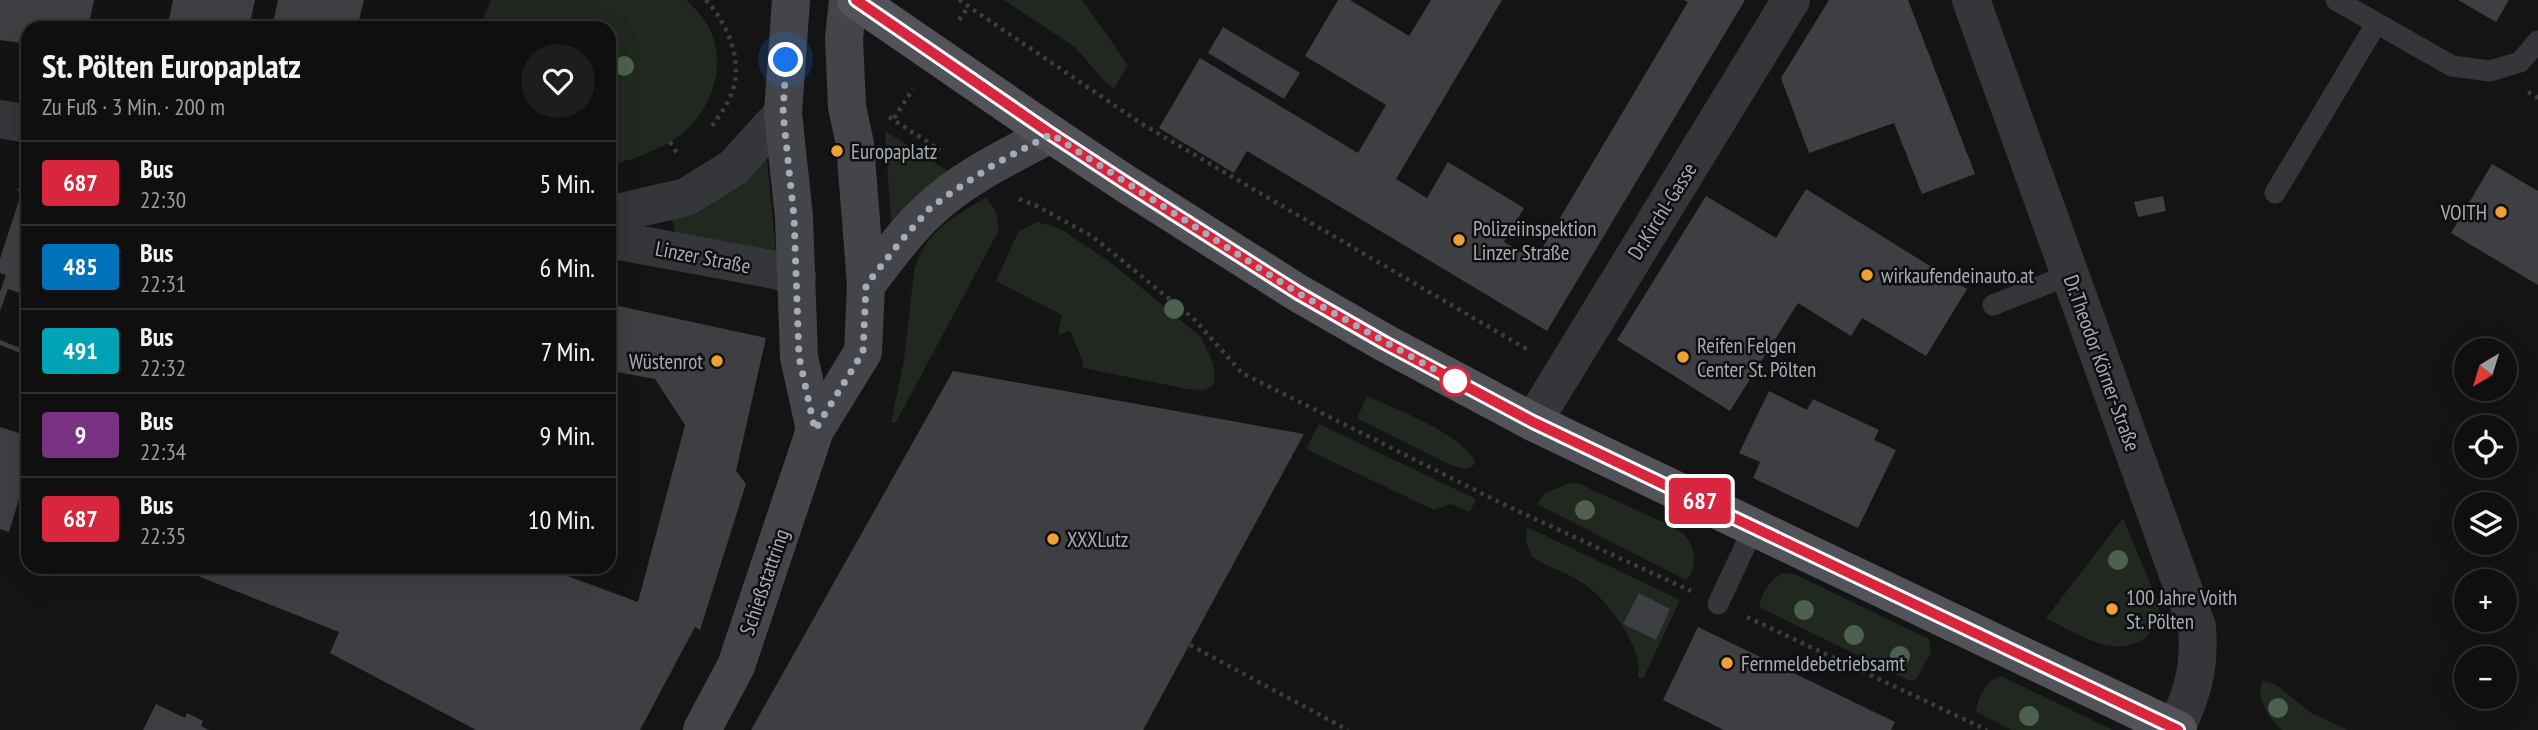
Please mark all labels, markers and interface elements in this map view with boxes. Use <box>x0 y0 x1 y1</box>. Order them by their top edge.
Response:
your location <box>768 42 803 77</box>
text: St. Pölten Europaplatz <box>42 44 301 87</box>
button: heart <box>521 44 595 118</box>
text: Zu Fuß · 3 Min. · 200 m <box>42 92 225 121</box>
place label: Europaplatz <box>851 138 937 165</box>
marker: Europaplatz <box>829 143 845 159</box>
text: Bus <box>140 152 173 185</box>
street label: Dr.Kirchl-Gasse <box>1622 157 1702 265</box>
text: 687 <box>63 167 98 198</box>
text: 5 Min. <box>540 167 595 200</box>
text: 22:30 <box>140 185 186 214</box>
place label: VOITH <box>2440 199 2487 226</box>
marker: VOITH <box>2493 204 2509 220</box>
place label: Polizeiinspektion Linzer Straße <box>1473 215 1596 266</box>
marker: Polizeiinspektion Linzer Straße <box>1451 232 1467 248</box>
street label: Linzer Straße <box>653 235 753 279</box>
text: Bus <box>140 236 173 269</box>
text: 485 <box>63 251 98 282</box>
text: 6 Min. <box>540 251 595 284</box>
place label: wirkaufendeinauto.at <box>1881 262 2034 289</box>
marker: wirkaufendeinauto.at <box>1859 267 1875 283</box>
text: 22:31 <box>140 269 186 298</box>
street label: Dr.Theodor Körner-Straße <box>2058 271 2146 455</box>
text: Bus <box>140 320 173 353</box>
place label: Reifen Felgen Center St. Pölten <box>1697 332 1816 383</box>
text: 491 <box>63 335 98 366</box>
text: 7 Min. <box>541 335 595 368</box>
north arrow <box>2454 338 2516 401</box>
map controls <box>2454 338 2517 709</box>
place label: Wüstenrot <box>629 348 703 375</box>
marker: Reifen Felgen Center St. Pölten <box>1675 349 1691 365</box>
text: 22:32 <box>140 353 186 382</box>
marker: Wüstenrot <box>709 353 725 369</box>
unlabelled marker <box>1440 366 1470 396</box>
text: Bus <box>140 404 173 437</box>
button: locate <box>2454 415 2517 478</box>
text: 9 <box>75 419 86 450</box>
text: 9 Min. <box>540 419 595 452</box>
text: 22:34 <box>140 437 186 466</box>
line badge: 687 <box>1660 478 1740 524</box>
text: 687 <box>1683 485 1717 516</box>
text: Bus <box>140 488 173 521</box>
button: layers <box>2454 492 2517 555</box>
text: 687 <box>63 503 98 534</box>
text: 10 Min. <box>528 503 595 536</box>
text: 22:35 <box>140 521 186 550</box>
street label: Schießstattring <box>733 525 795 639</box>
place label: XXXLutz <box>1067 526 1128 553</box>
marker: XXXLutz <box>1045 531 1061 547</box>
button: + <box>2454 569 2517 632</box>
place label: 100 Jahre Voith St. Pölten <box>2126 584 2237 635</box>
marker: 100 Jahre Voith St. Pölten <box>2104 601 2120 617</box>
button: − <box>2454 646 2517 709</box>
place label: Fernmeldebetriebsamt <box>1741 650 1905 677</box>
marker: Fernmeldebetriebsamt <box>1719 655 1735 671</box>

